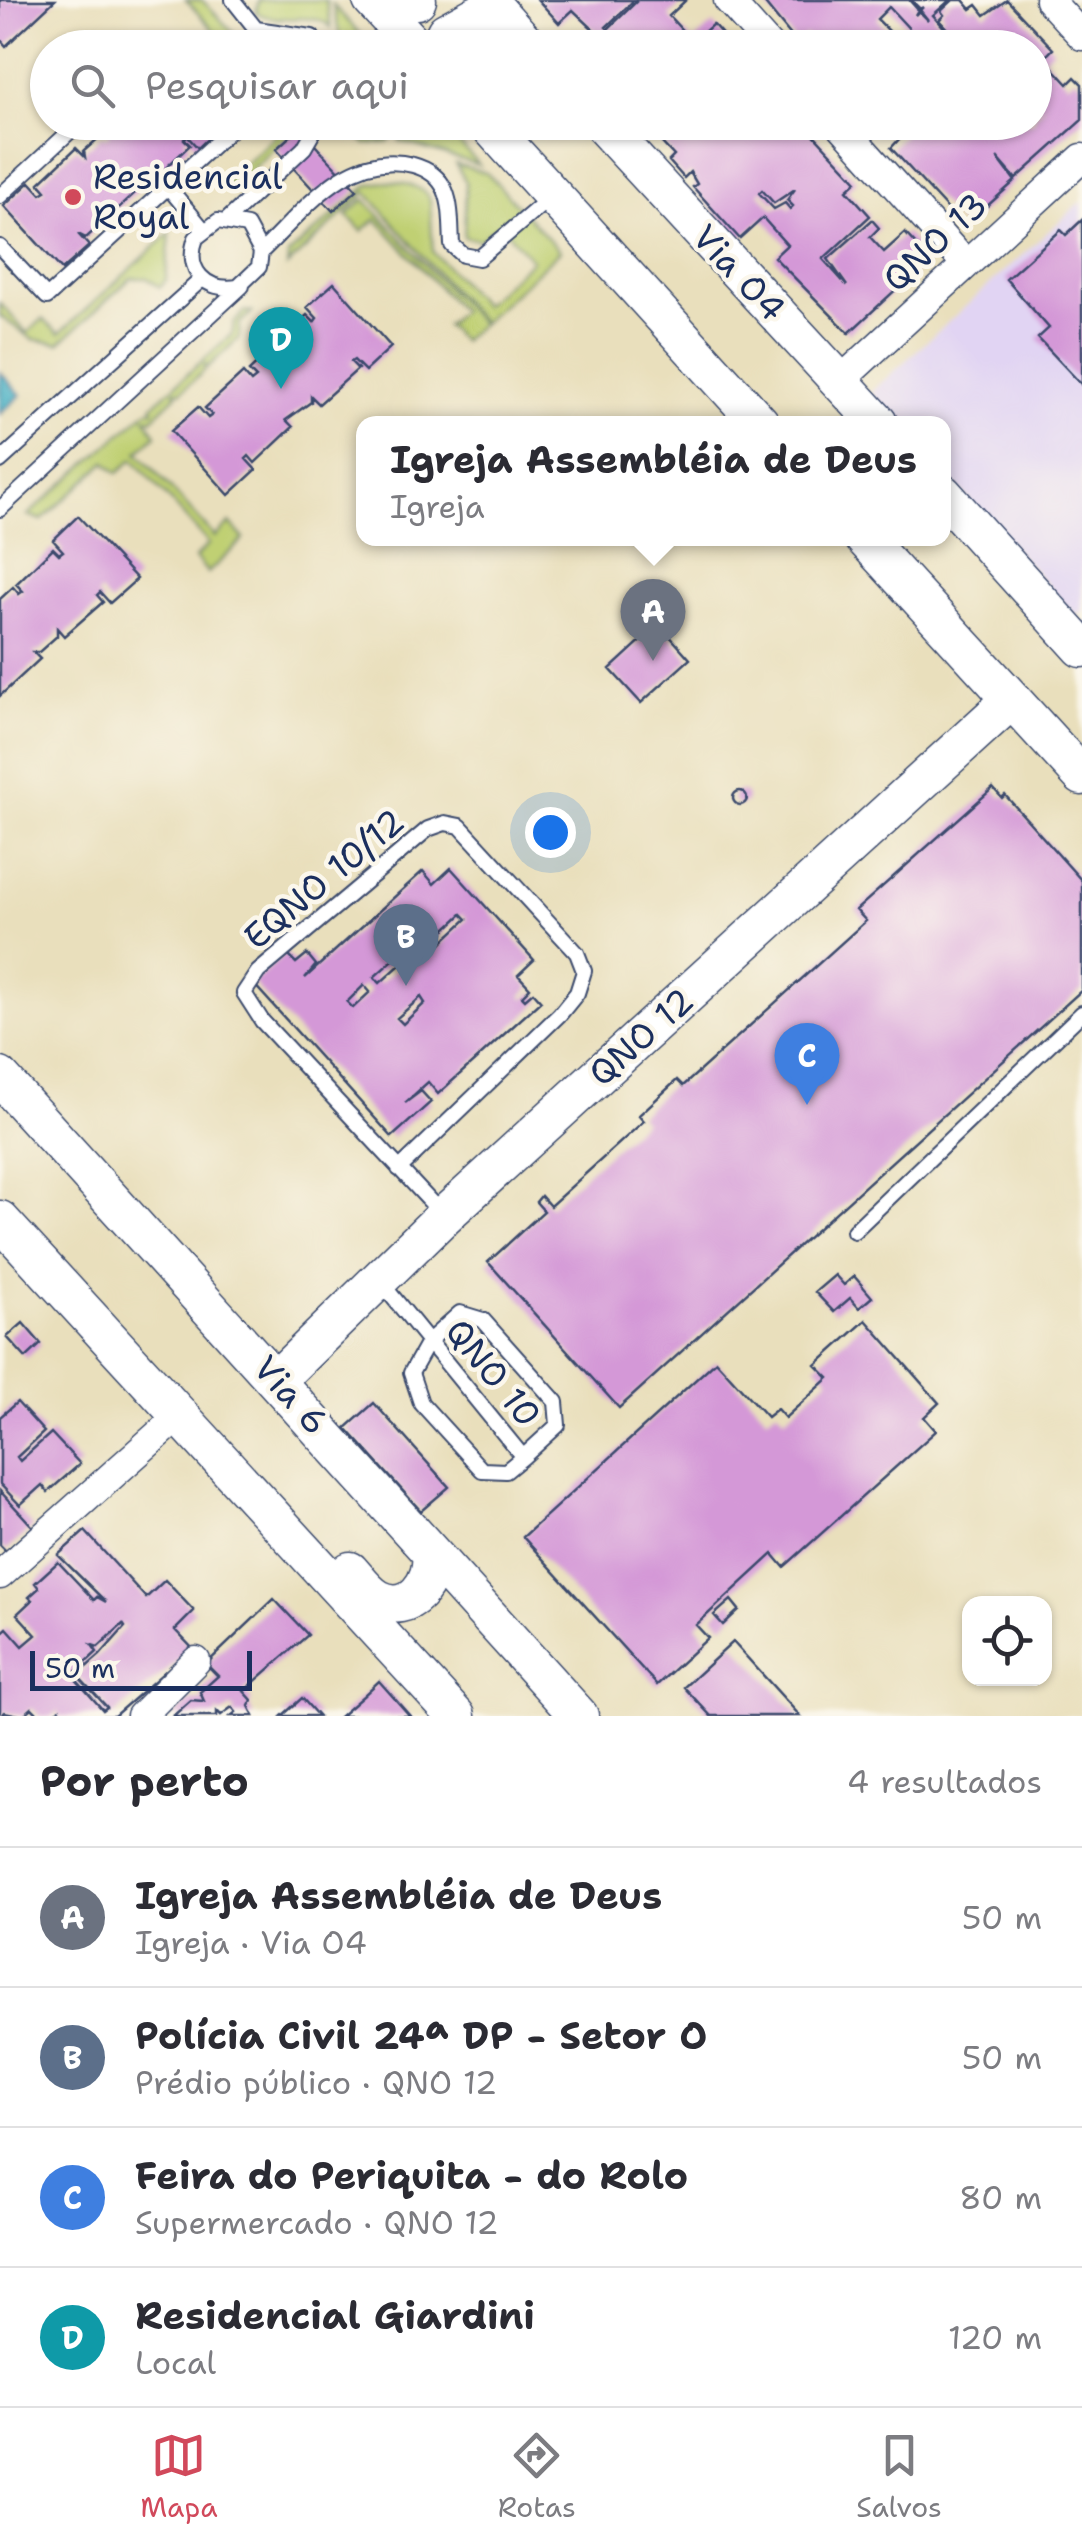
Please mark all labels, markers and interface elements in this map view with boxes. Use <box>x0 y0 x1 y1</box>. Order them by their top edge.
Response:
search box <box>30 30 1052 140</box>
icon: search <box>65 58 120 113</box>
text: Pesquisar aqui <box>145 60 409 111</box>
place label: Residencial Royal <box>93 153 283 240</box>
street label: QNO 13 <box>873 181 997 302</box>
marker: Residencial Royal <box>62 186 84 208</box>
street label: Via O4 <box>682 214 796 331</box>
pin: D <box>248 306 314 389</box>
popup <box>356 416 951 546</box>
text: Igreja Assembléia de Deus <box>390 434 917 485</box>
text: Igreja <box>390 485 485 528</box>
pin: A <box>620 578 686 661</box>
street label: EQNO 10/12 <box>233 798 414 960</box>
your location <box>525 807 576 858</box>
pin: B <box>374 904 438 986</box>
street label: QNO 12 <box>578 977 703 1096</box>
pin: C <box>774 1022 840 1105</box>
street label: QNO 10 <box>435 1309 552 1437</box>
street label: Via 6 <box>243 1345 339 1444</box>
map controls <box>962 1596 1052 1686</box>
button: locate <box>962 1596 1052 1686</box>
scale bar <box>30 1646 252 1690</box>
text: 50 m <box>45 1649 115 1687</box>
text: Por perto <box>40 1753 249 1809</box>
text: 4 resultados <box>847 1760 1042 1803</box>
text: Igreja Assembléia de Deus <box>135 1870 662 1921</box>
text: A <box>60 1896 85 1939</box>
text: 50 m <box>962 1896 1042 1939</box>
text: Igreja · Via O4 <box>135 1921 367 1964</box>
text: Polícia Civil 24ª DP - Setor O <box>135 2010 707 2061</box>
text: B <box>63 2036 82 2079</box>
text: 50 m <box>962 2036 1042 2079</box>
text: Prédio público · QNO 12 <box>135 2061 497 2104</box>
text: Feira do Periquita - do Rolo <box>135 2150 688 2201</box>
text: C <box>63 2176 82 2219</box>
text: 80 m <box>959 2176 1042 2219</box>
text: Supermercado · QNO 12 <box>135 2201 499 2244</box>
text: Residencial Giardini <box>135 2290 535 2341</box>
text: D <box>61 2316 84 2359</box>
text: 120 m <box>948 2316 1042 2359</box>
text: Local <box>135 2341 216 2384</box>
tab: Mapa <box>140 2428 218 2526</box>
tab: Rotas <box>498 2428 576 2526</box>
tab: Salvos <box>856 2428 942 2526</box>

